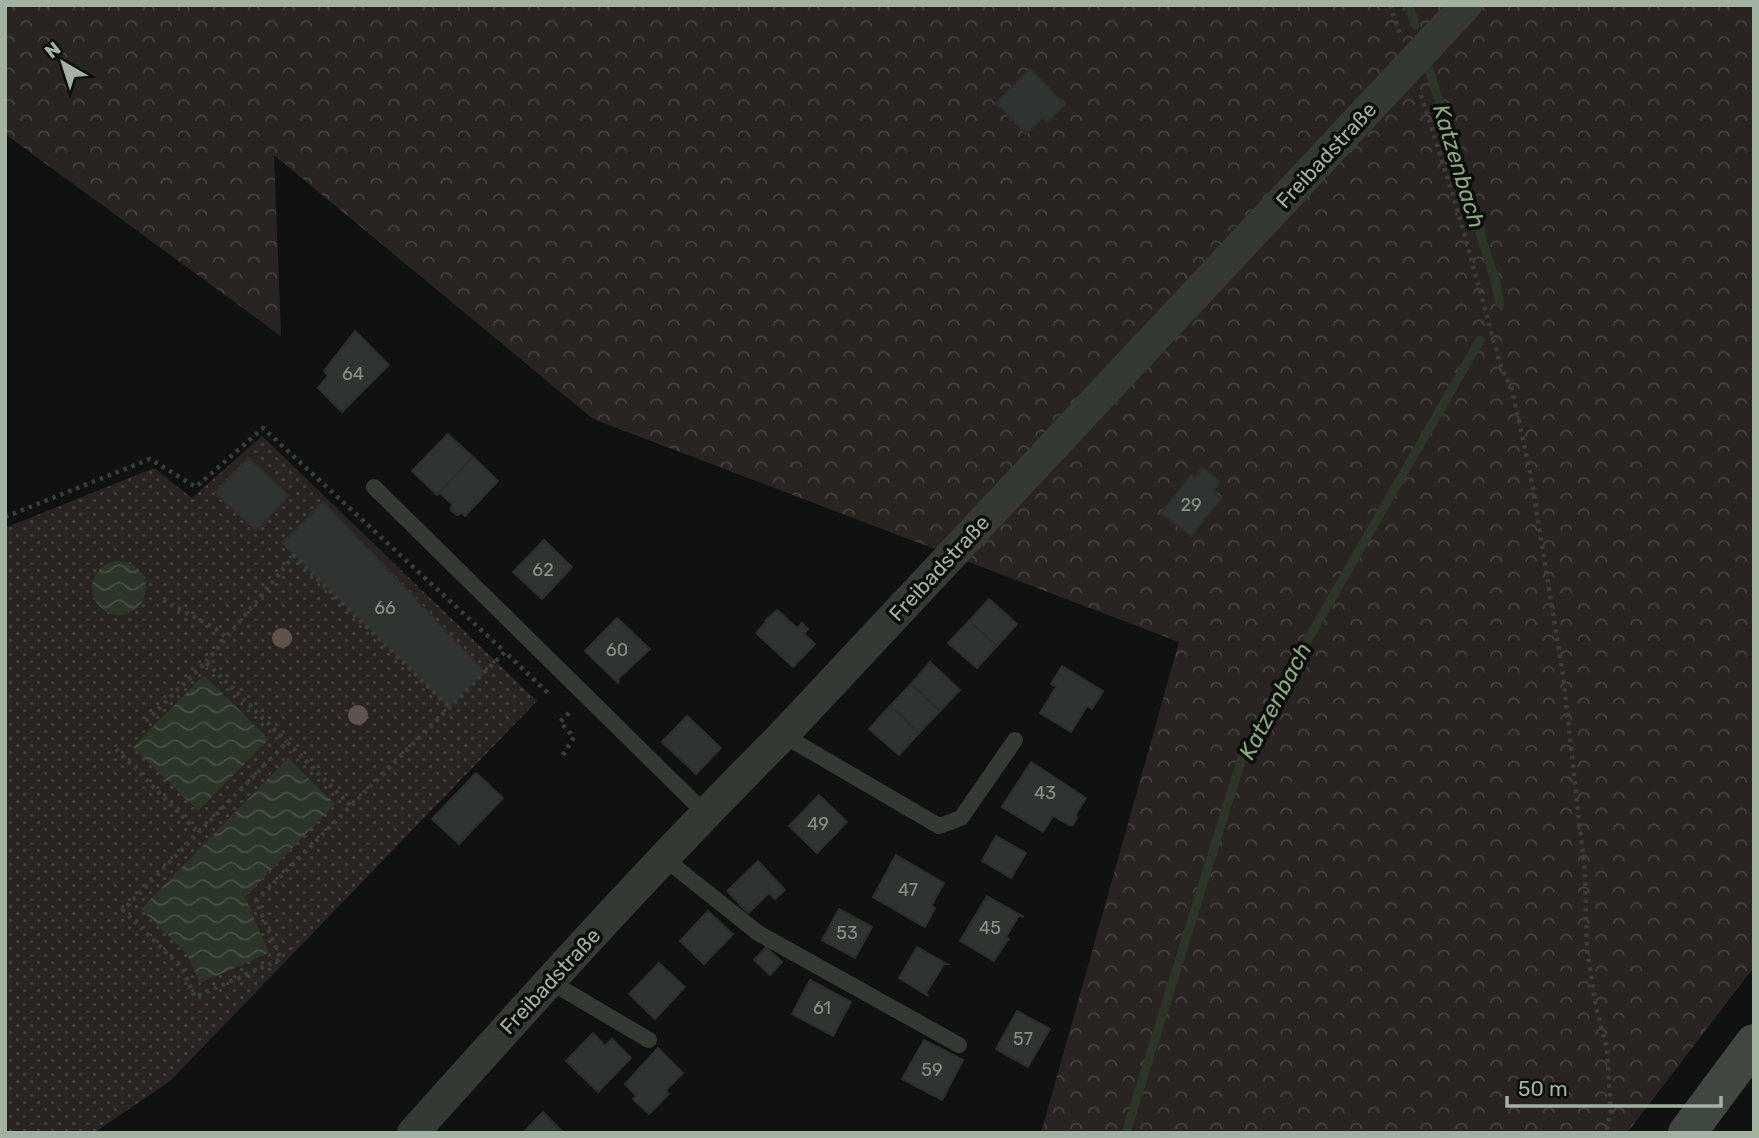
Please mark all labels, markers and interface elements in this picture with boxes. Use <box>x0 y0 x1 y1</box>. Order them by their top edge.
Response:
north arrow <box>28 28 98 98</box>
text: N <box>40 37 65 63</box>
street label: Freibadstraße <box>1271 97 1381 213</box>
water label: Katzenbach <box>1427 101 1491 231</box>
house number: 64 <box>342 363 364 385</box>
house number: 29 <box>1180 494 1202 516</box>
street label: Freibadstraße <box>884 510 994 626</box>
house number: 62 <box>532 559 554 581</box>
house number: 66 <box>374 597 396 619</box>
water label: Katzenbach <box>1233 638 1317 764</box>
house number: 60 <box>606 639 628 661</box>
house number: 43 <box>1034 782 1056 804</box>
house number: 49 <box>807 813 829 835</box>
house number: 47 <box>898 879 918 901</box>
house number: 45 <box>979 917 1001 939</box>
house number: 53 <box>836 922 858 944</box>
street label: Freibadstraße <box>495 923 605 1039</box>
house number: 61 <box>813 997 831 1019</box>
house number: 57 <box>1013 1028 1033 1050</box>
house number: 59 <box>921 1059 943 1081</box>
scale bar <box>1507 1064 1720 1108</box>
text: 50 m <box>1518 1076 1568 1101</box>

